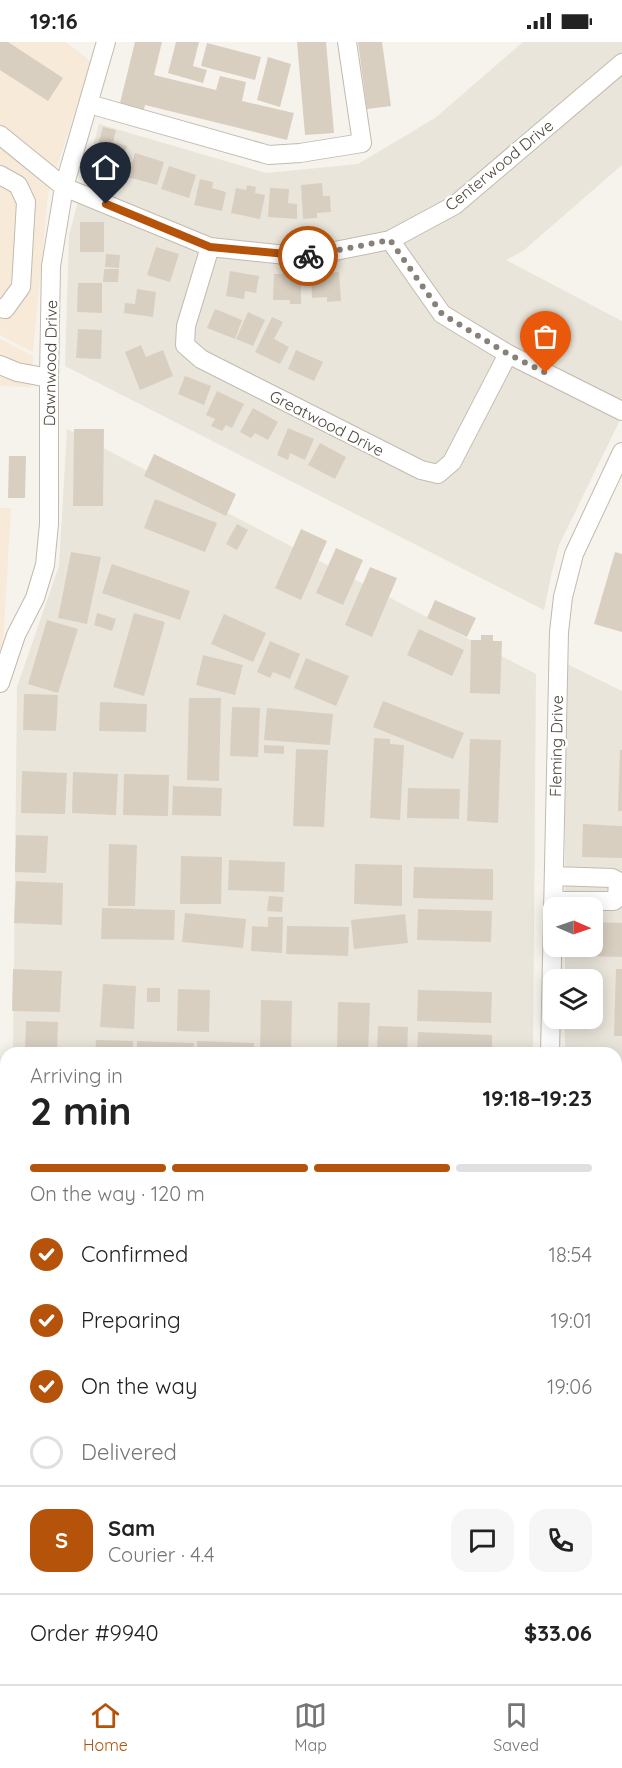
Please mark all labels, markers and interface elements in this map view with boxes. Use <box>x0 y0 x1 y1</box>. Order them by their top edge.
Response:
text: 19:16 <box>30 7 78 35</box>
street label: Centerwood Drive <box>441 115 557 215</box>
pin <box>80 142 131 204</box>
icon: home <box>89 151 122 184</box>
courier <box>278 226 338 286</box>
icon: bike <box>292 240 325 273</box>
street label: Dawnwood Drive <box>39 300 61 426</box>
pin <box>520 311 571 373</box>
icon: bag <box>529 320 562 353</box>
street label: Greatwood Drive <box>266 386 388 460</box>
street label: Fleming Drive <box>545 695 567 797</box>
north arrow <box>543 897 603 957</box>
map controls <box>543 897 603 1029</box>
button: layers <box>543 969 603 1029</box>
text: Arriving in <box>30 1063 123 1088</box>
text: 19:18–19:23 <box>482 1084 592 1112</box>
text: 2 min <box>30 1086 132 1135</box>
text: On the way · 120 m <box>30 1181 205 1206</box>
icon: check <box>30 1238 63 1271</box>
text: Confirmed <box>81 1240 188 1268</box>
text: 18:54 <box>549 1242 592 1267</box>
icon: check <box>30 1304 63 1337</box>
text: Preparing <box>81 1306 181 1334</box>
text: 19:01 <box>550 1308 592 1333</box>
icon: check <box>30 1370 63 1403</box>
text: On the way <box>81 1372 197 1400</box>
text: 19:06 <box>547 1374 592 1399</box>
text: Delivered <box>81 1438 177 1466</box>
button: chat <box>451 1509 514 1572</box>
button: phone <box>529 1509 592 1572</box>
text: Sam <box>108 1514 155 1542</box>
text: S <box>55 1526 68 1554</box>
text: Courier · 4.4 <box>108 1542 214 1567</box>
text: Order #9940 <box>30 1619 159 1647</box>
text: $33.06 <box>524 1619 592 1647</box>
tab: Home <box>83 1699 128 1755</box>
tab: Map <box>294 1699 327 1755</box>
tab: Saved <box>493 1699 539 1755</box>

